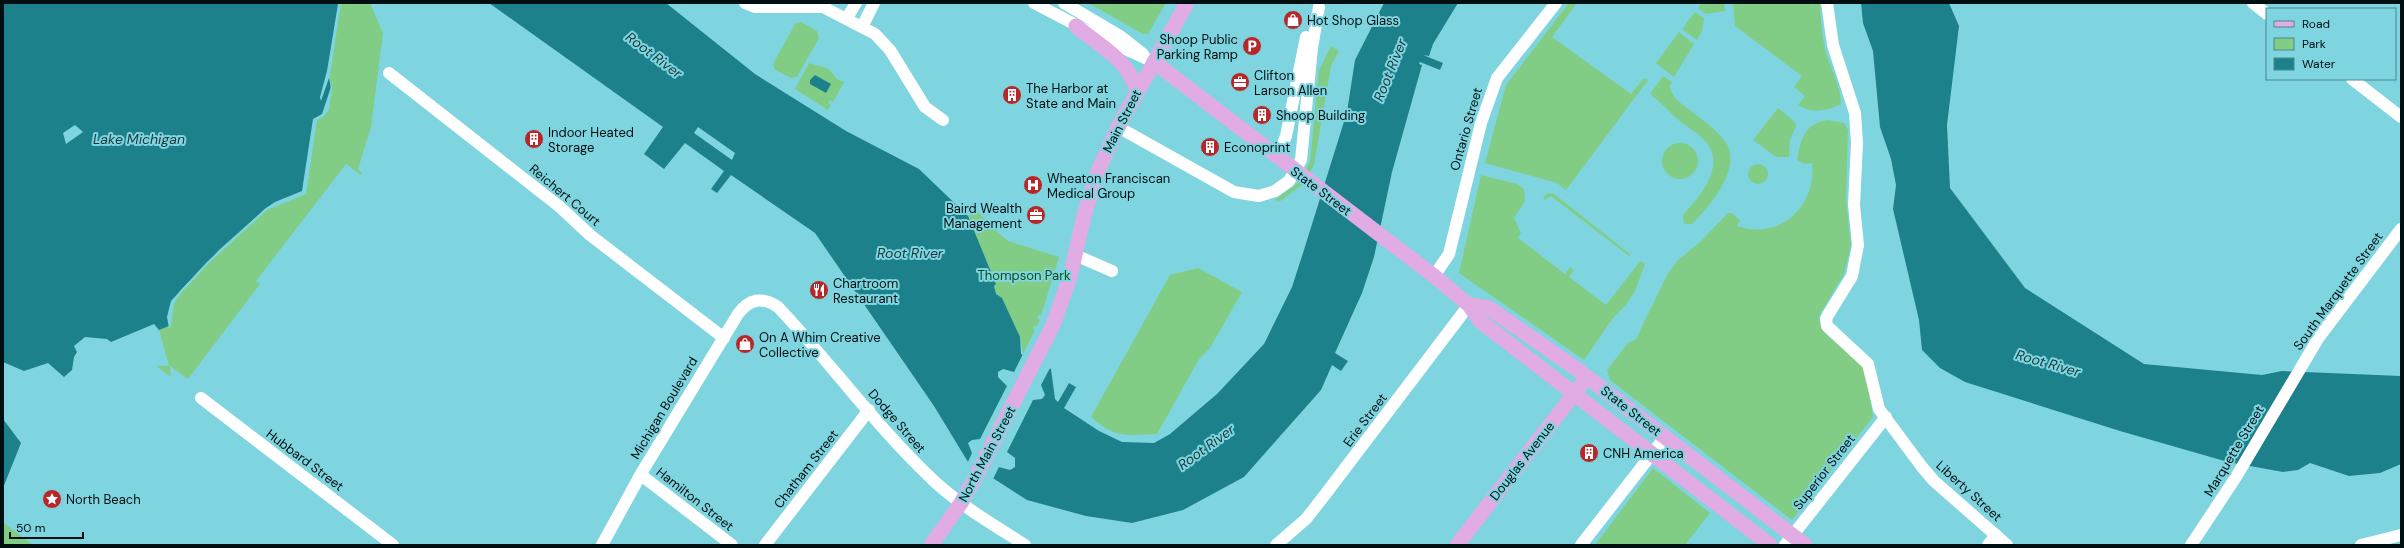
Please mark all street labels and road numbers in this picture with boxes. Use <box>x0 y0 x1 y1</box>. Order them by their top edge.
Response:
street label: Ontario Street <box>1446 85 1486 173</box>
street label: Main Street <box>1099 86 1145 156</box>
street label: Reichert Court <box>526 160 604 230</box>
street label: State Street <box>1287 163 1355 219</box>
street label: South Marquette Street <box>2289 229 2387 353</box>
street label: Michigan Boulevard <box>627 354 701 462</box>
street label: State Street <box>1597 382 1665 440</box>
street label: Dodge Street <box>865 385 929 457</box>
street label: Erie Street <box>1339 390 1391 450</box>
street label: Marquette Street <box>2200 402 2268 500</box>
street label: North Main Street <box>955 403 1019 505</box>
street label: Douglas Avenue <box>1486 418 1558 504</box>
street label: Hubbard Street <box>263 425 347 495</box>
street label: Chatham Street <box>770 426 842 512</box>
street label: Superior Street <box>1789 431 1859 513</box>
street label: Liberty Street <box>1932 457 2006 525</box>
street label: Hamilton Street <box>653 463 737 535</box>

